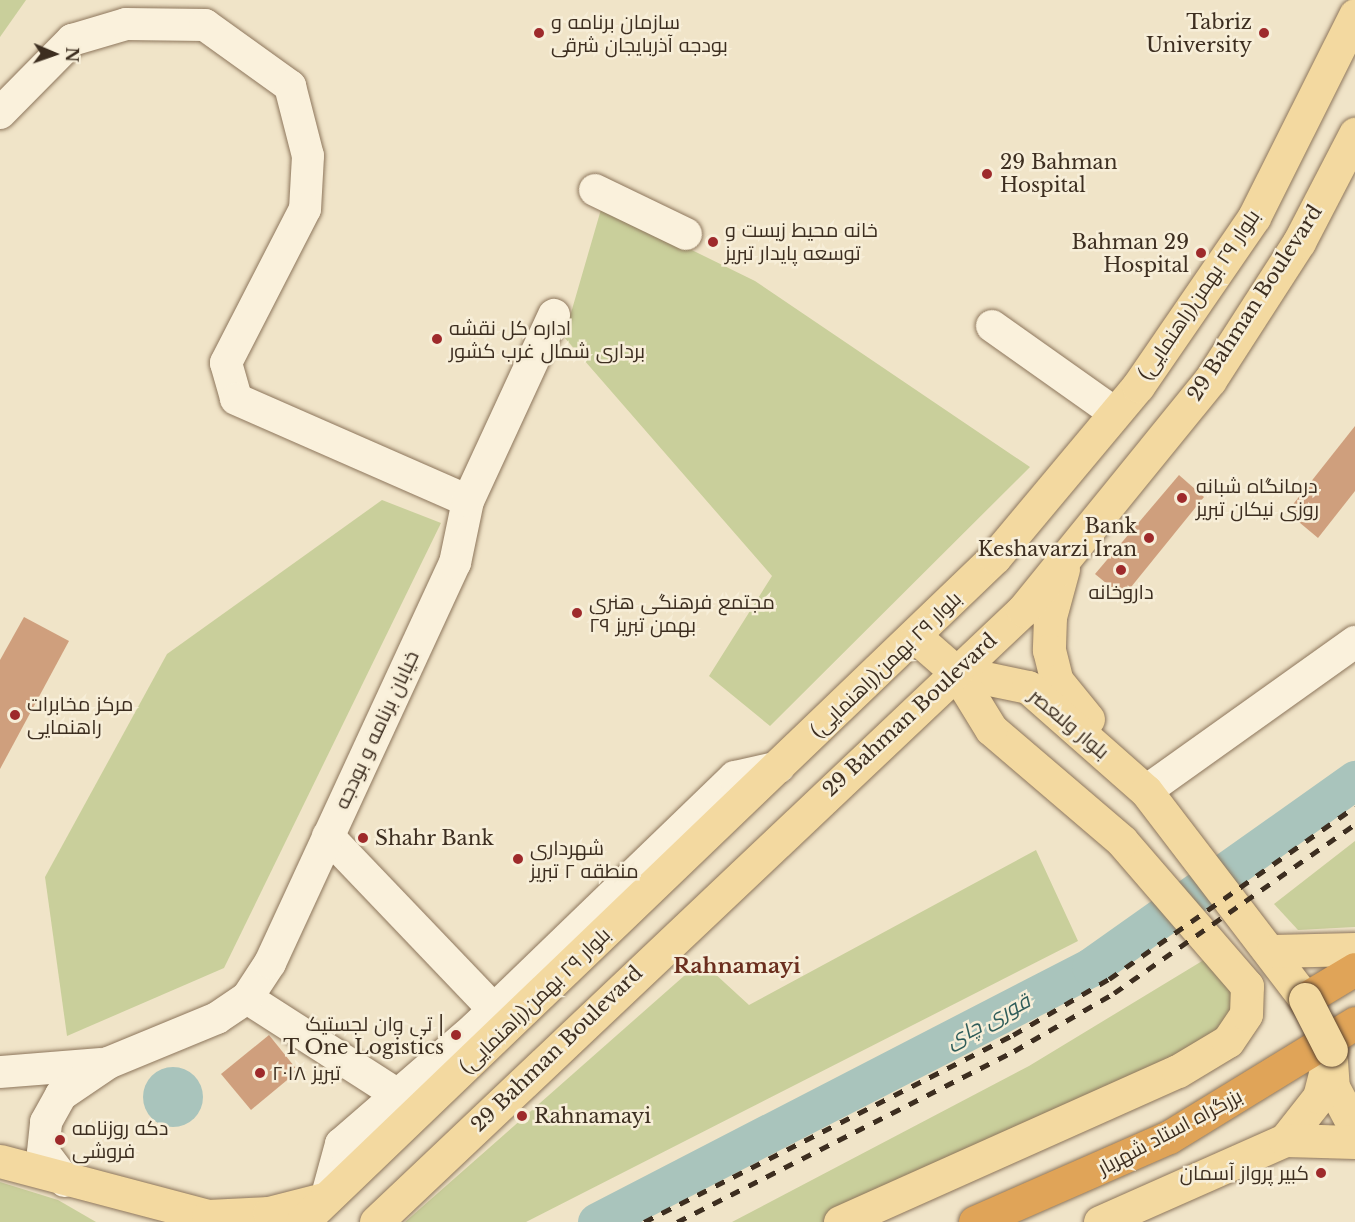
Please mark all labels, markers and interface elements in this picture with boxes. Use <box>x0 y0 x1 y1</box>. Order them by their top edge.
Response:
place label: سازمان برنامه و بودجه آذربایجان شرقی <box>551 10 728 57</box>
place label: Tabriz University <box>1146 10 1252 57</box>
north arrow <box>24 24 84 84</box>
marker: سازمان برنامه و بودجه آذربایجان شرقی <box>532 26 546 40</box>
marker: Tabriz University <box>1257 26 1271 40</box>
text: N <box>62 47 82 62</box>
place label: 29 Bahman Hospital <box>1000 150 1117 197</box>
marker: 29 Bahman Hospital <box>978 165 996 183</box>
street label: 29 Bahman Boulevard <box>1183 201 1327 405</box>
street label: بلوار ٢٩ بهمن(راهنمایی) <box>1133 205 1265 385</box>
place label: خانه محیط زیست و توسعه پایدار تبریز <box>725 219 878 266</box>
place label: Bahman 29 Hospital <box>1072 230 1189 277</box>
marker: خانه محیط زیست و توسعه پایدار تبریز <box>706 235 720 249</box>
marker: Bahman 29 Hospital <box>1194 246 1208 260</box>
place label: اداره کل نقشه برداری شمال غرب کشور <box>449 316 645 363</box>
marker: اداره کل نقشه برداری شمال غرب کشور <box>430 332 444 346</box>
place label: درمانگاه شبانه روزی نیکان تبریز <box>1196 474 1319 521</box>
marker: درمانگاه شبانه روزی نیکان تبریز <box>1173 489 1191 507</box>
place label: Bank Keshavarzi Iran <box>978 514 1137 561</box>
marker: Bank Keshavarzi Iran <box>1142 531 1156 545</box>
marker: داروخانه <box>1114 563 1128 577</box>
place label: داروخانه <box>1088 580 1154 604</box>
street label: بلوار ٢٩ بهمن(راهنمایی) <box>806 587 966 743</box>
place label: مجتمع فرهنگی هنری ۲۹ بهمن تبریز <box>589 590 775 637</box>
marker: مجتمع فرهنگی هنری ۲۹ بهمن تبریز <box>570 606 584 620</box>
street label: 29 Bahman Boulevard <box>818 628 1002 802</box>
street label: خیابان برنامه و بودجه <box>330 647 424 813</box>
street label: بلوار ولىعصر <box>1024 684 1114 764</box>
place label: مرکز مخابرات راهنمایی <box>27 692 133 739</box>
marker: مرکز مخابرات راهنمایی <box>8 708 22 722</box>
place label: Shahr Bank <box>375 826 494 850</box>
marker: Shahr Bank <box>356 831 370 845</box>
place label: شهرداری منطقه ۲ تبریز <box>530 836 639 883</box>
marker: شهرداری منطقه ۲ تبریز <box>511 852 525 866</box>
street label: بلوار ٢٩ بهمن(راهنمایی) <box>455 923 615 1079</box>
district label: Rahnamayi <box>673 953 801 979</box>
street label: 29 Bahman Boulevard <box>466 961 648 1137</box>
water label: قوری چای <box>942 988 1034 1054</box>
place label: تی وان لجستیک | T One Logistics <box>283 1012 444 1059</box>
marker: تی وان لجستیک | T One Logistics <box>449 1028 463 1042</box>
place label: تبریز ۲۰۱۸ <box>272 1061 340 1085</box>
marker: تبریز ۲۰۱۸ <box>253 1066 267 1080</box>
street label: بزرگراه استاد شهریار <box>1094 1084 1246 1180</box>
place label: Rahnamayi <box>534 1104 651 1128</box>
marker: Rahnamayi <box>515 1109 529 1123</box>
place label: دکه روزنامه فروشی <box>72 1116 169 1163</box>
marker: دکه روزنامه فروشی <box>53 1133 67 1147</box>
place label: کبیر پرواز آسمان <box>1180 1161 1309 1185</box>
marker: کبیر پرواز آسمان <box>1314 1166 1328 1180</box>

